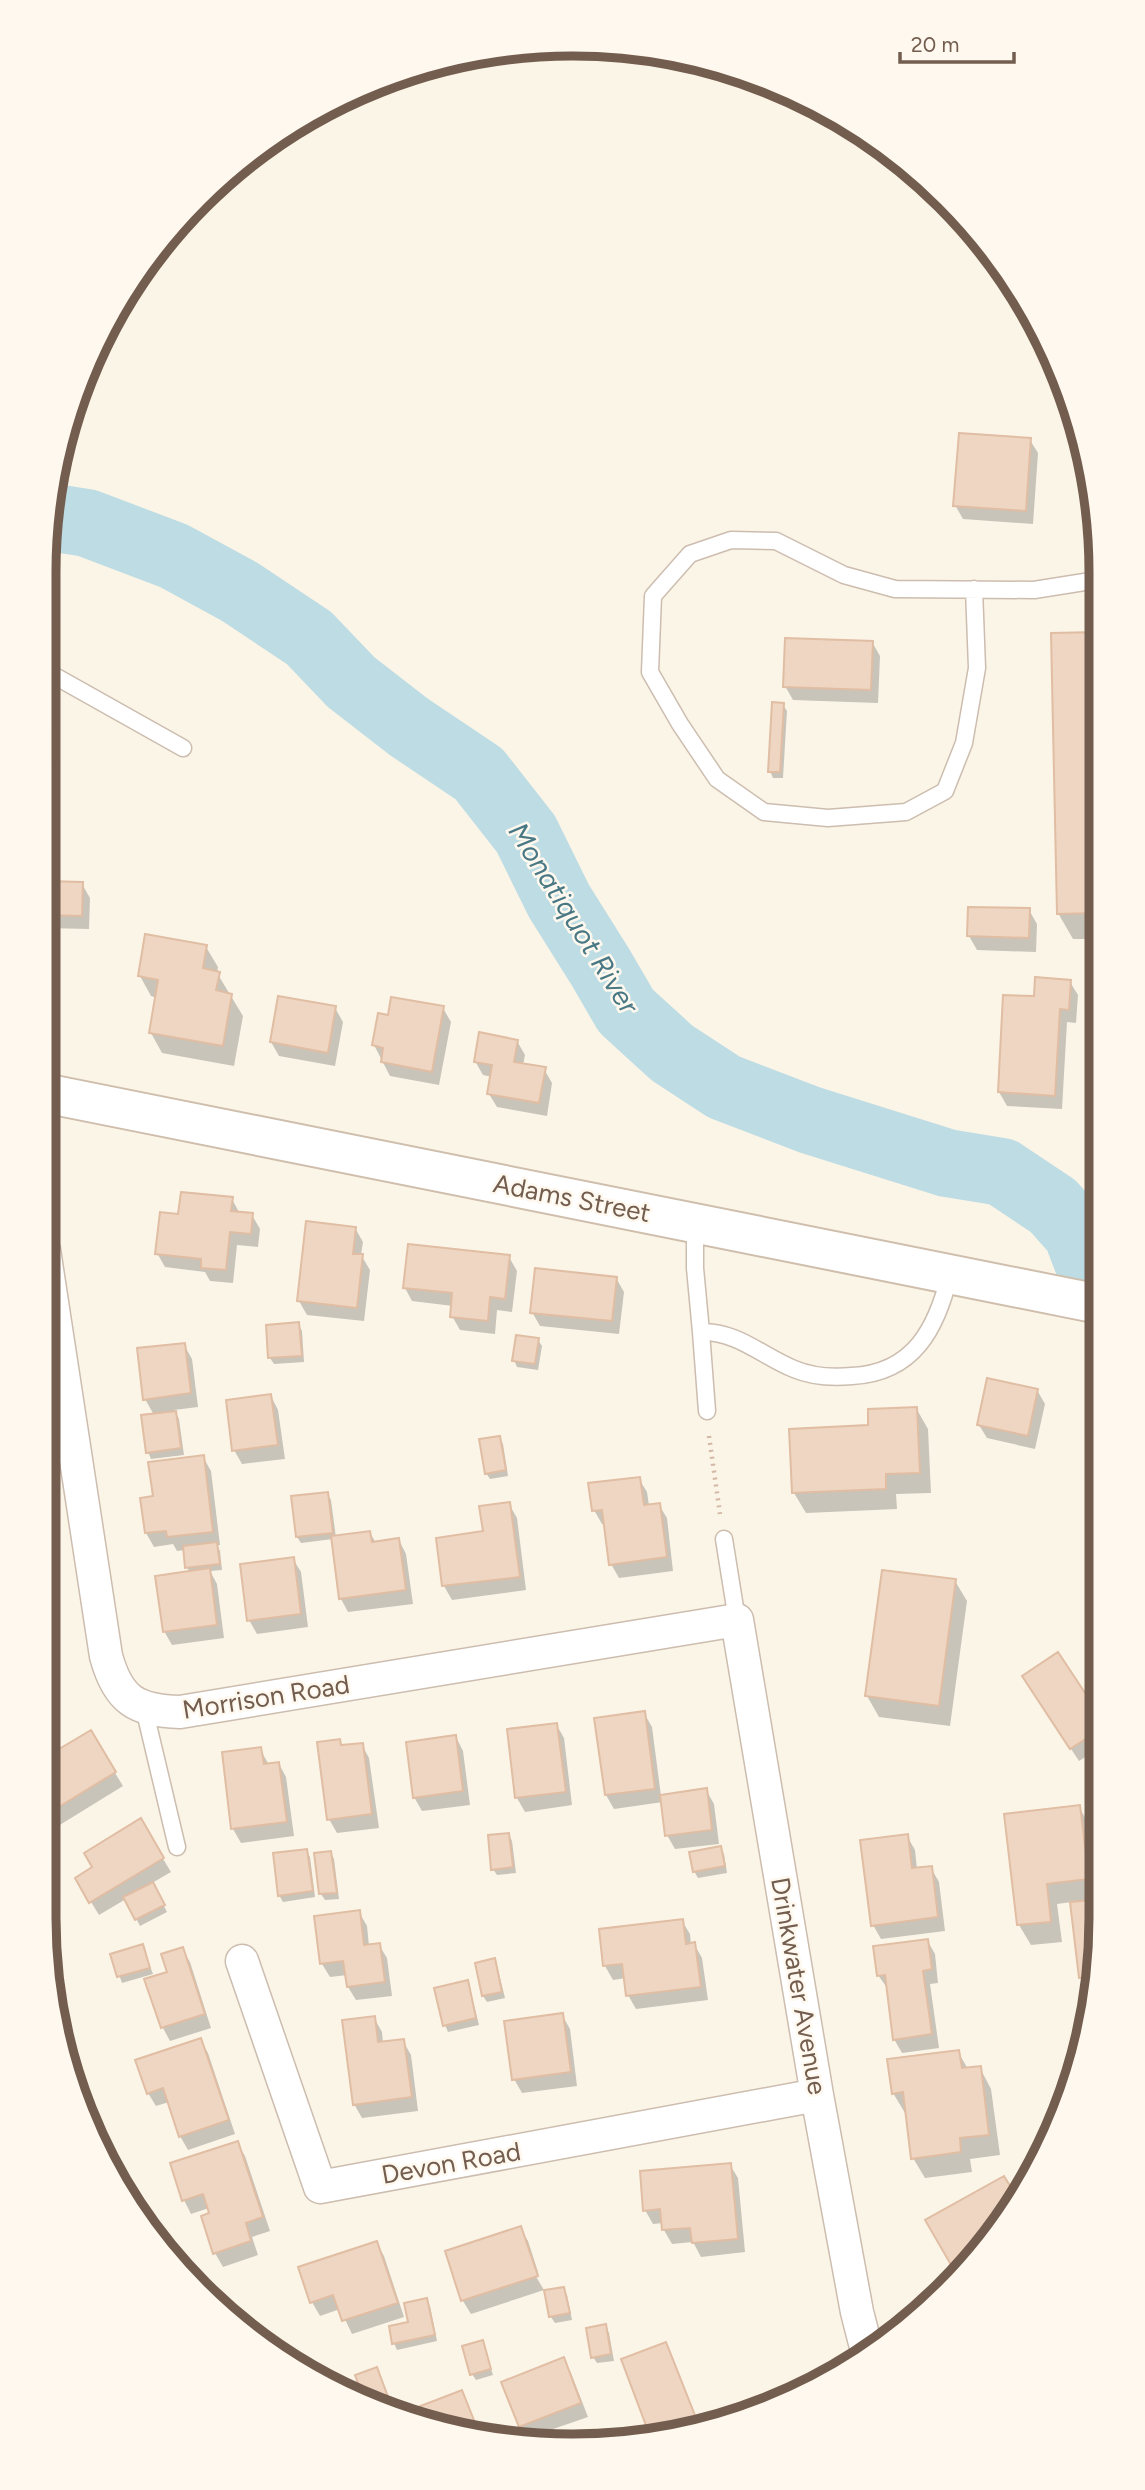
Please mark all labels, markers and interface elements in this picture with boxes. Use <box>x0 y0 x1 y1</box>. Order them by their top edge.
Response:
scale bar <box>900 21 1014 65</box>
text: 20 m <box>911 32 959 57</box>
water label: Monatiquot River <box>502 816 647 1021</box>
street label: Adams Street <box>491 1167 653 1229</box>
street label: Morrison Road <box>180 1668 352 1726</box>
street label: Drinkwater Avenue <box>764 1875 834 2097</box>
street label: Devon Road <box>379 2135 523 2191</box>

